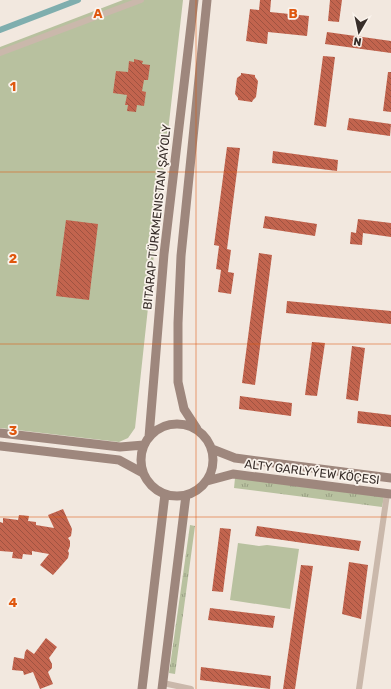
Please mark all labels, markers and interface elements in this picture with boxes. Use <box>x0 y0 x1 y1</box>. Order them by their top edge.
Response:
text: A <box>93 6 103 21</box>
text: B <box>288 6 298 21</box>
north arrow <box>339 12 379 52</box>
text: N <box>353 34 362 48</box>
text: 1 <box>10 79 16 94</box>
street label: BITARAP TÜRKMENISTAN ŞAÝOLY <box>140 123 174 310</box>
text: 2 <box>9 251 17 266</box>
text: 3 <box>9 423 18 438</box>
street label: ALTY GARLYÝEW KÖÇESI <box>244 457 380 487</box>
text: 4 <box>9 595 18 610</box>

